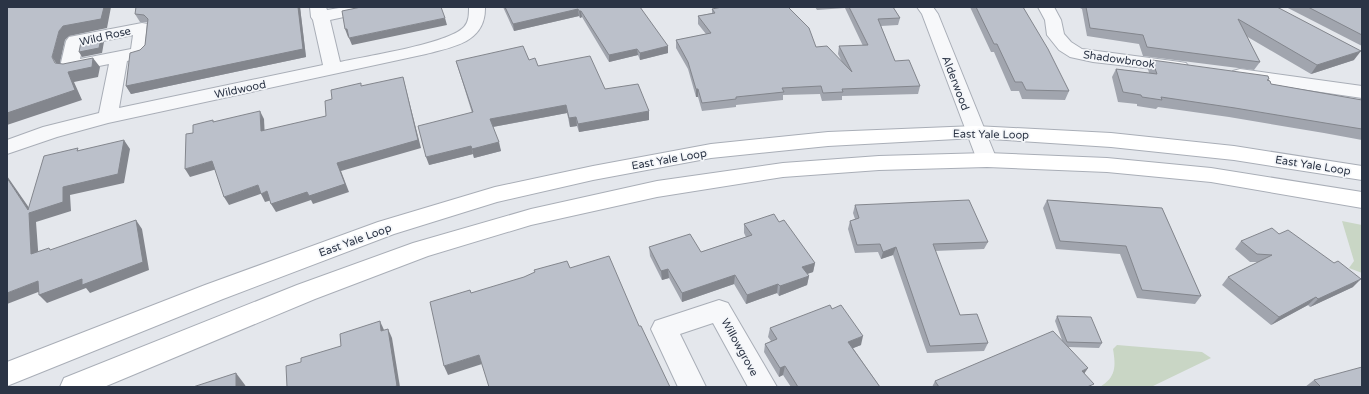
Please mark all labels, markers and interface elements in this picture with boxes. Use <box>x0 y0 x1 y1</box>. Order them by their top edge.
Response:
street label: Wild Rose <box>78 24 132 49</box>
street label: Shadowbrook <box>1082 48 1156 71</box>
street label: Alderwood <box>939 54 972 112</box>
street label: Wildwood <box>213 78 267 101</box>
street label: East Yale Loop <box>953 127 1029 142</box>
street label: East Yale Loop <box>630 146 708 173</box>
street label: East Yale Loop <box>1274 153 1352 178</box>
street label: East Yale Loop <box>317 221 393 260</box>
street label: Willowgrove <box>718 316 761 378</box>

